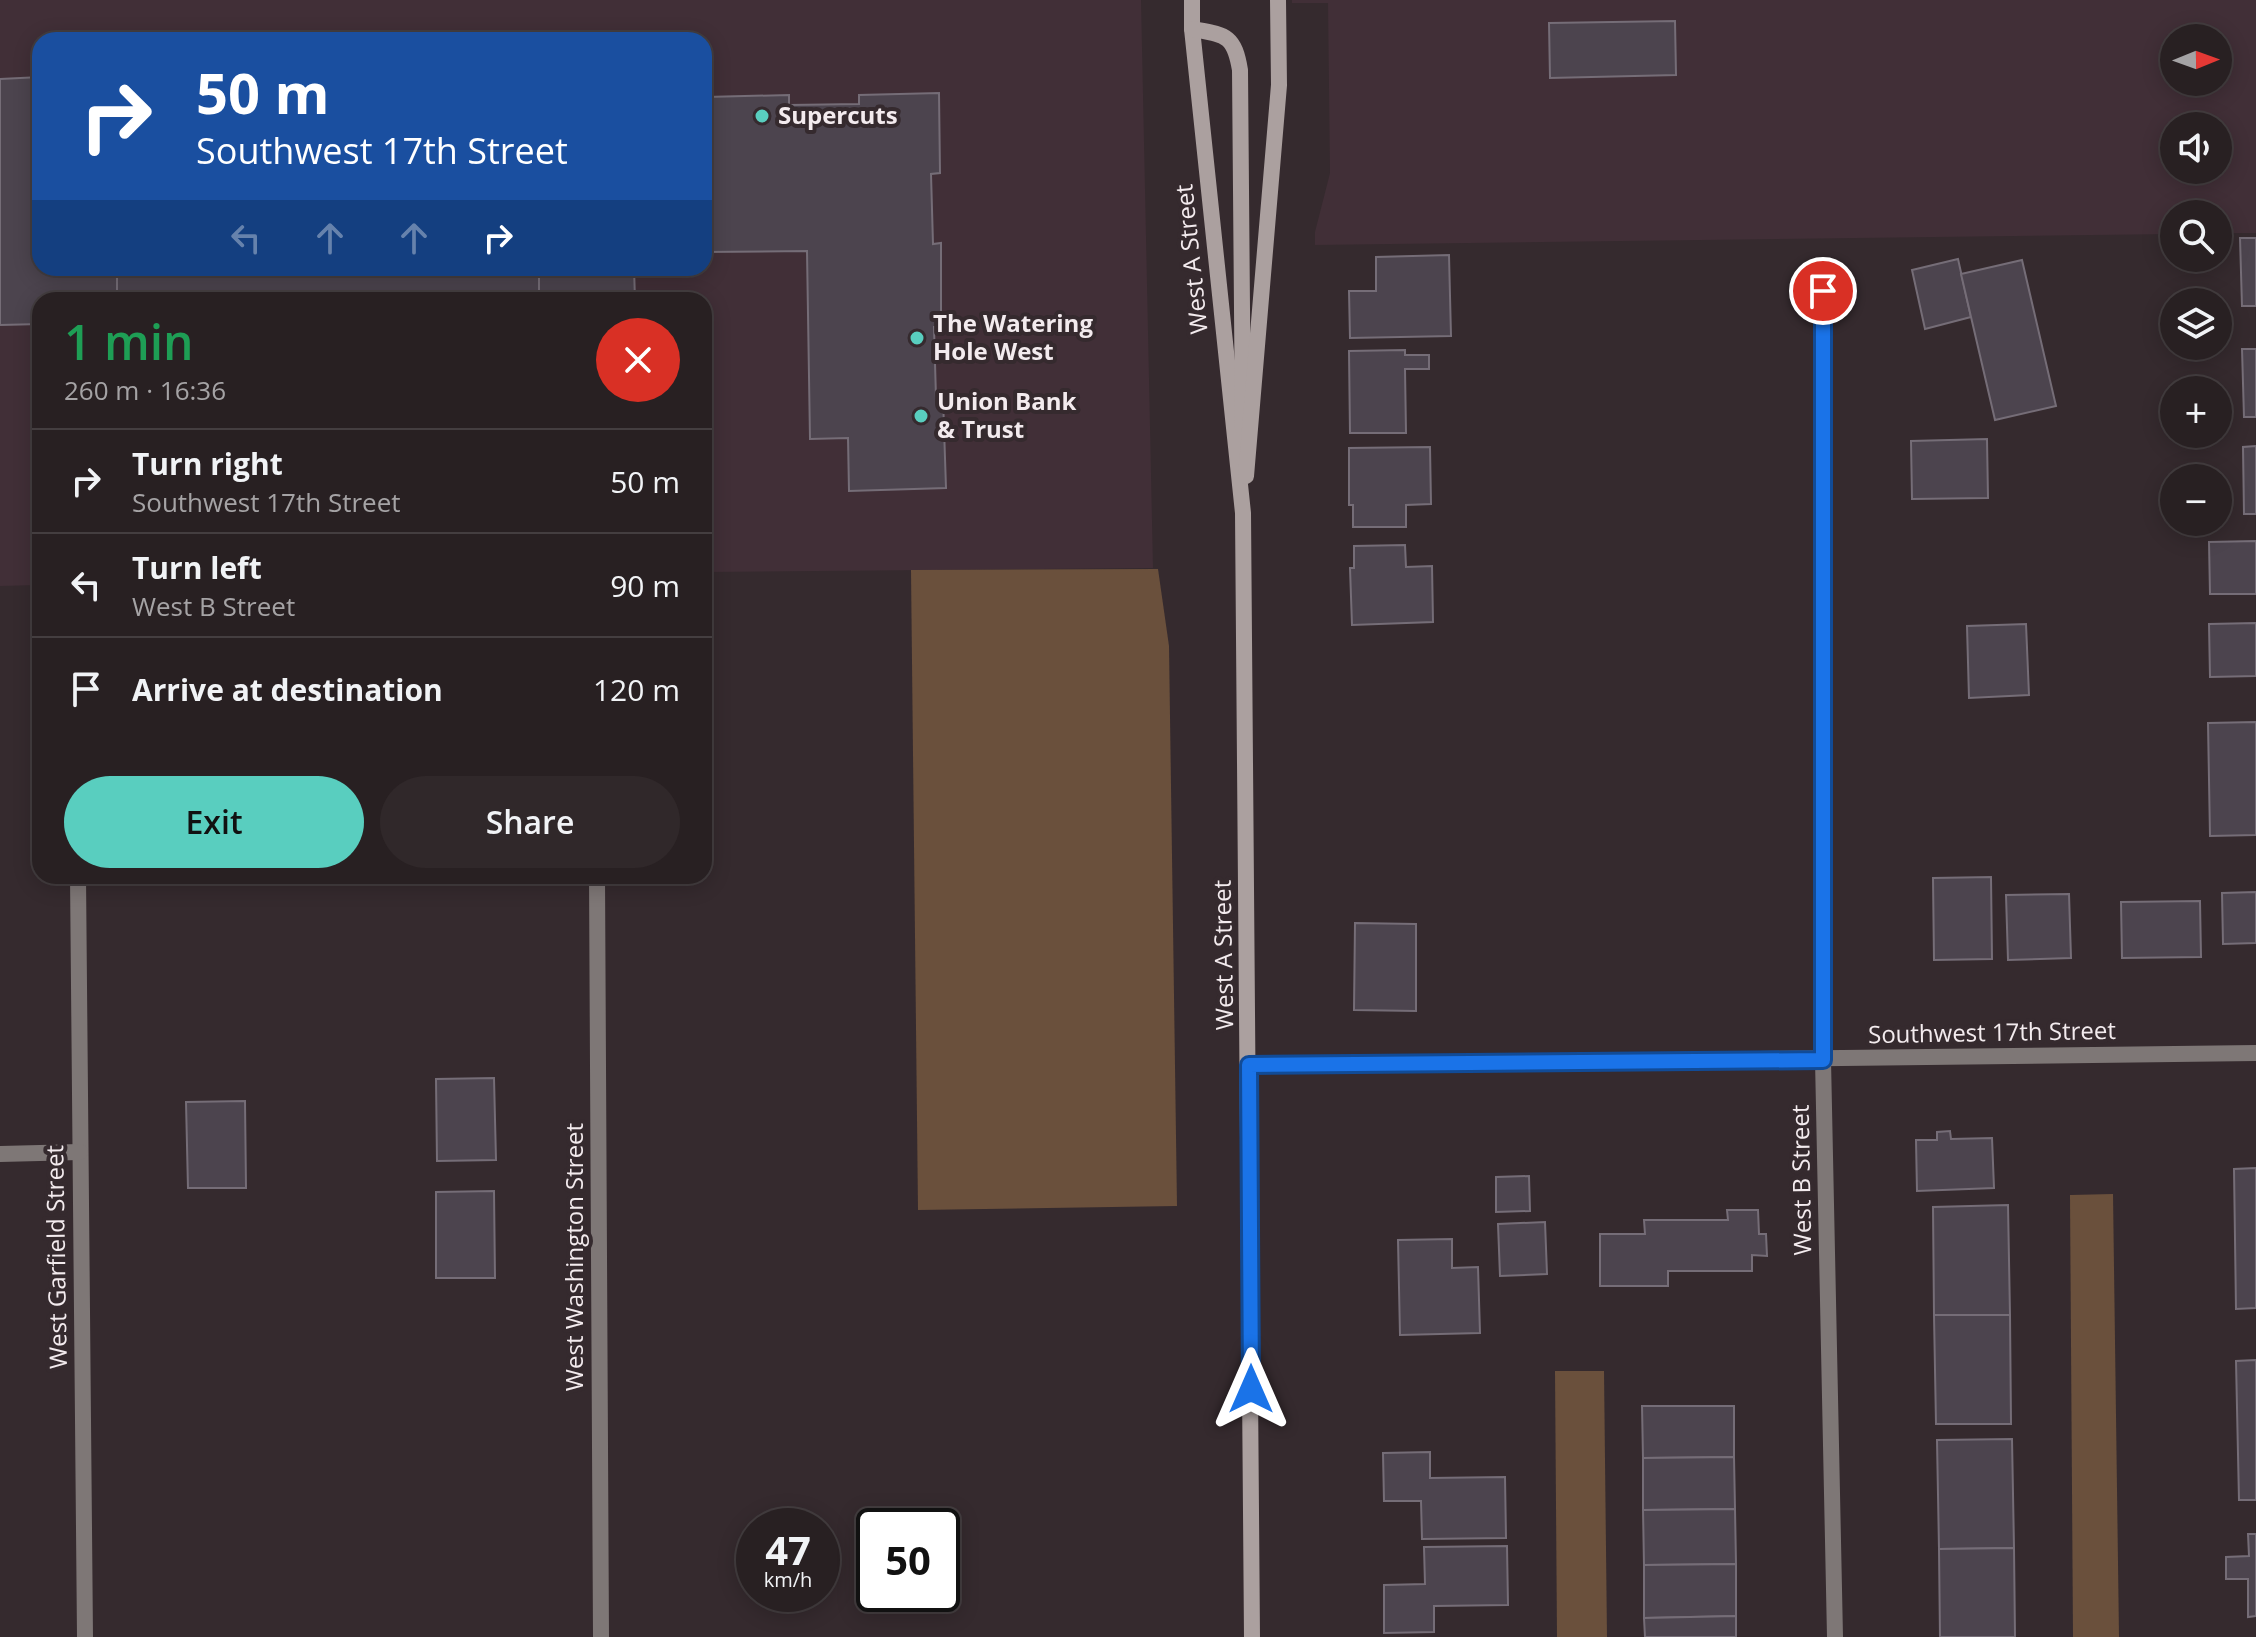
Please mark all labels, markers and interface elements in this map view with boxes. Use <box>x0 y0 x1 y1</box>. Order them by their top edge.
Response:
north arrow <box>2160 24 2232 96</box>
map controls <box>2160 24 2232 536</box>
text: 50 m <box>196 54 330 130</box>
icon: right <box>64 64 168 168</box>
place label: Supercuts <box>778 98 898 131</box>
marker: Supercuts <box>753 107 771 125</box>
button: sound <box>2160 112 2232 184</box>
text: Southwest 17th Street <box>196 126 568 175</box>
street label: West A Street <box>1166 183 1215 336</box>
button: search <box>2160 200 2232 272</box>
icon: left <box>224 216 268 260</box>
icon: ahead <box>308 216 352 260</box>
icon: ahead <box>392 216 436 260</box>
icon: right <box>476 216 520 260</box>
pin <box>1789 257 1857 325</box>
icon: arrive <box>1801 269 1845 313</box>
button: layers <box>2160 288 2232 360</box>
place label: The Watering Hole West <box>933 306 1093 367</box>
text: 1 min <box>64 309 194 374</box>
button: close <box>596 318 680 402</box>
marker: The Watering Hole West <box>908 329 926 347</box>
text: 260 m · 16:36 <box>64 372 226 408</box>
button: + <box>2160 376 2232 448</box>
place label: Union Bank & Trust <box>937 384 1077 445</box>
marker: Union Bank & Trust <box>912 407 930 425</box>
text: Turn right <box>132 443 283 484</box>
icon: right <box>64 459 108 503</box>
text: 50 m <box>610 461 680 502</box>
button: − <box>2160 464 2232 536</box>
text: Southwest 17th Street <box>132 484 401 520</box>
text: Turn left <box>132 547 262 588</box>
icon: left <box>64 563 108 607</box>
text: 90 m <box>610 565 680 606</box>
text: West B Street <box>132 588 295 624</box>
icon: arrive <box>64 667 108 711</box>
text: Arrive at destination <box>132 669 443 710</box>
text: 120 m <box>593 669 680 710</box>
button: Exit <box>64 776 364 868</box>
button: Share <box>380 776 680 868</box>
street label: West A Street <box>1205 880 1240 1030</box>
street label: Southwest 17th Street <box>1868 1013 2116 1050</box>
street label: West B Street <box>1783 1104 1818 1256</box>
street label: West Washington Street <box>557 1123 590 1391</box>
street label: West Garfield Street <box>37 1145 74 1369</box>
position arrow <box>1209 1347 1293 1431</box>
speed limit sign: 50 <box>856 1508 960 1612</box>
text: 47 <box>765 1522 811 1577</box>
text: km/h <box>764 1566 812 1593</box>

